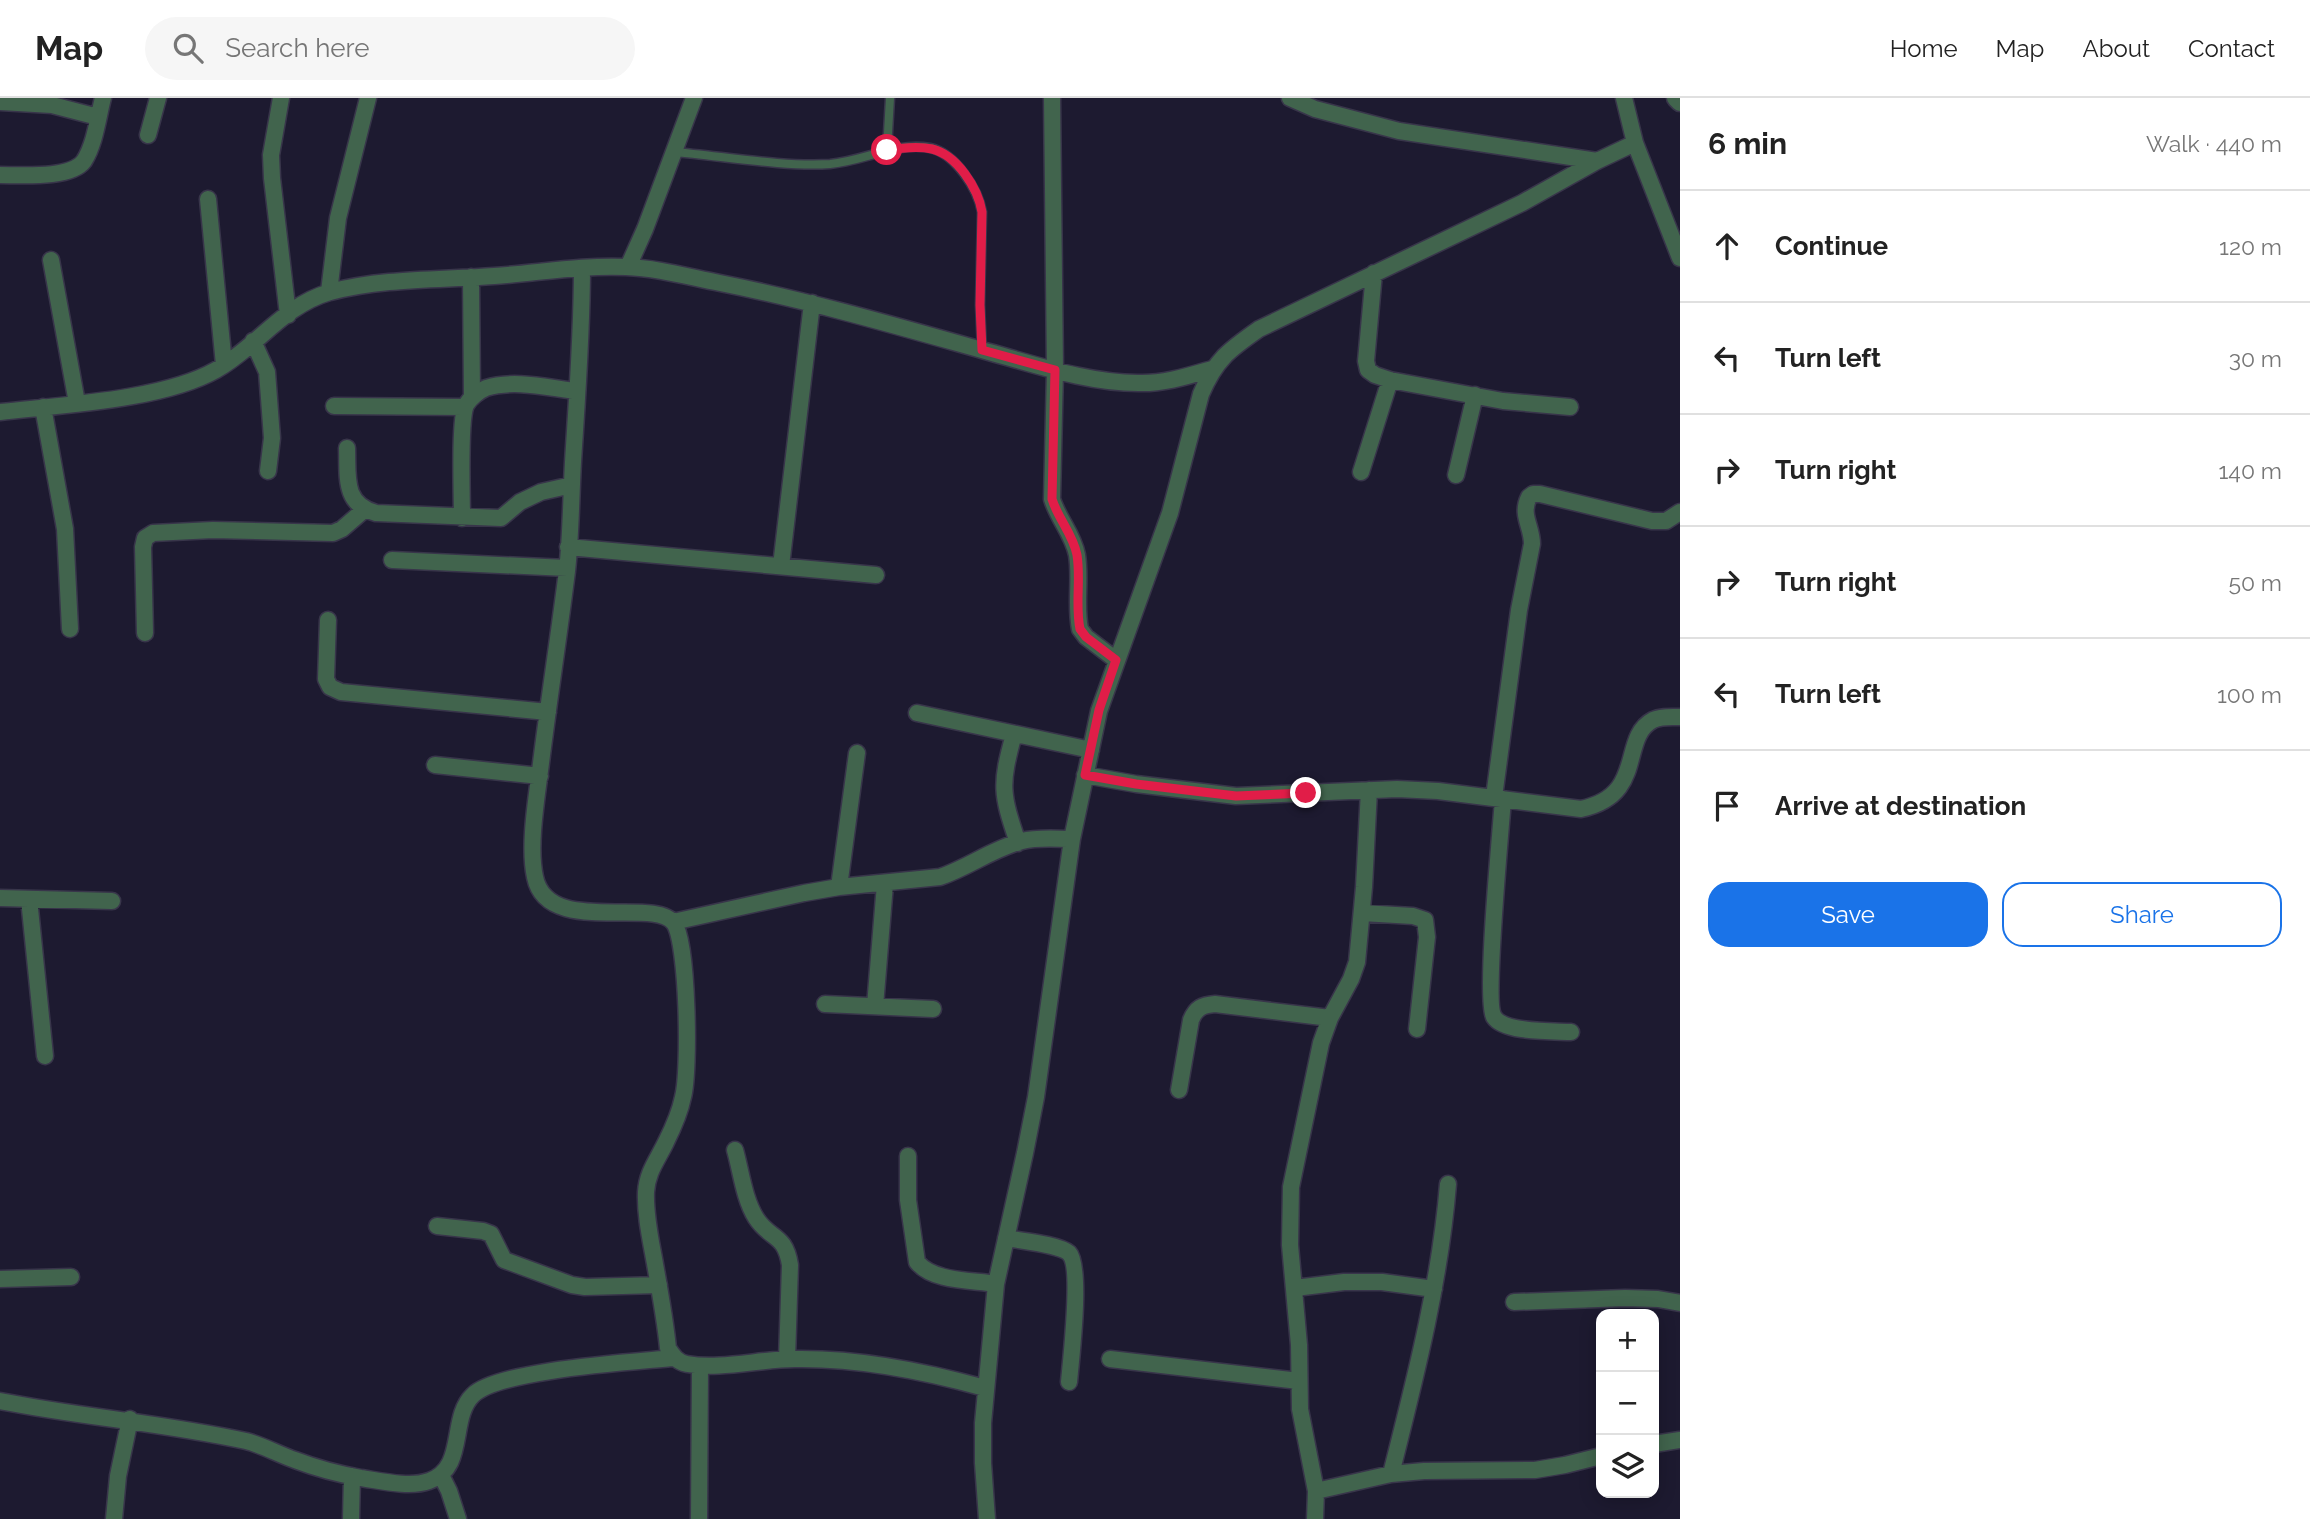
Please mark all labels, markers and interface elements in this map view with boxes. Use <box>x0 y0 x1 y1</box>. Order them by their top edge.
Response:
search box <box>145 17 635 80</box>
text: Map <box>35 29 103 68</box>
icon: search <box>169 29 207 67</box>
text: Search here <box>225 33 370 63</box>
text: Home <box>1890 34 1958 63</box>
text: Map <box>1996 34 2044 63</box>
text: About <box>2082 34 2150 63</box>
text: Contact <box>2188 34 2275 63</box>
text: 6 min <box>1708 126 1787 161</box>
text: Walk · 440 m <box>2146 130 2282 157</box>
route start <box>871 134 902 165</box>
icon: ahead <box>1708 227 1746 265</box>
text: Continue <box>1775 231 1888 261</box>
text: 120 m <box>2219 233 2282 260</box>
icon: left <box>1708 339 1746 377</box>
text: Turn left <box>1775 343 1881 373</box>
text: 30 m <box>2229 345 2282 372</box>
icon: right <box>1708 451 1746 489</box>
text: Turn right <box>1775 455 1896 485</box>
text: 140 m <box>2219 457 2282 484</box>
icon: right <box>1708 563 1746 601</box>
text: Turn right <box>1775 567 1896 597</box>
text: 50 m <box>2228 569 2282 596</box>
icon: left <box>1708 675 1746 713</box>
text: Turn left <box>1775 679 1881 709</box>
text: 100 m <box>2217 681 2282 708</box>
route end <box>1290 777 1321 808</box>
icon: arrive <box>1708 787 1746 825</box>
text: Arrive at destination <box>1775 791 2026 821</box>
button: Save <box>1708 882 1988 947</box>
button: Share <box>2002 882 2282 947</box>
map controls <box>1596 1309 1659 1498</box>
button: + <box>1596 1309 1659 1372</box>
button: − <box>1596 1372 1659 1435</box>
button: layers <box>1596 1435 1659 1498</box>

